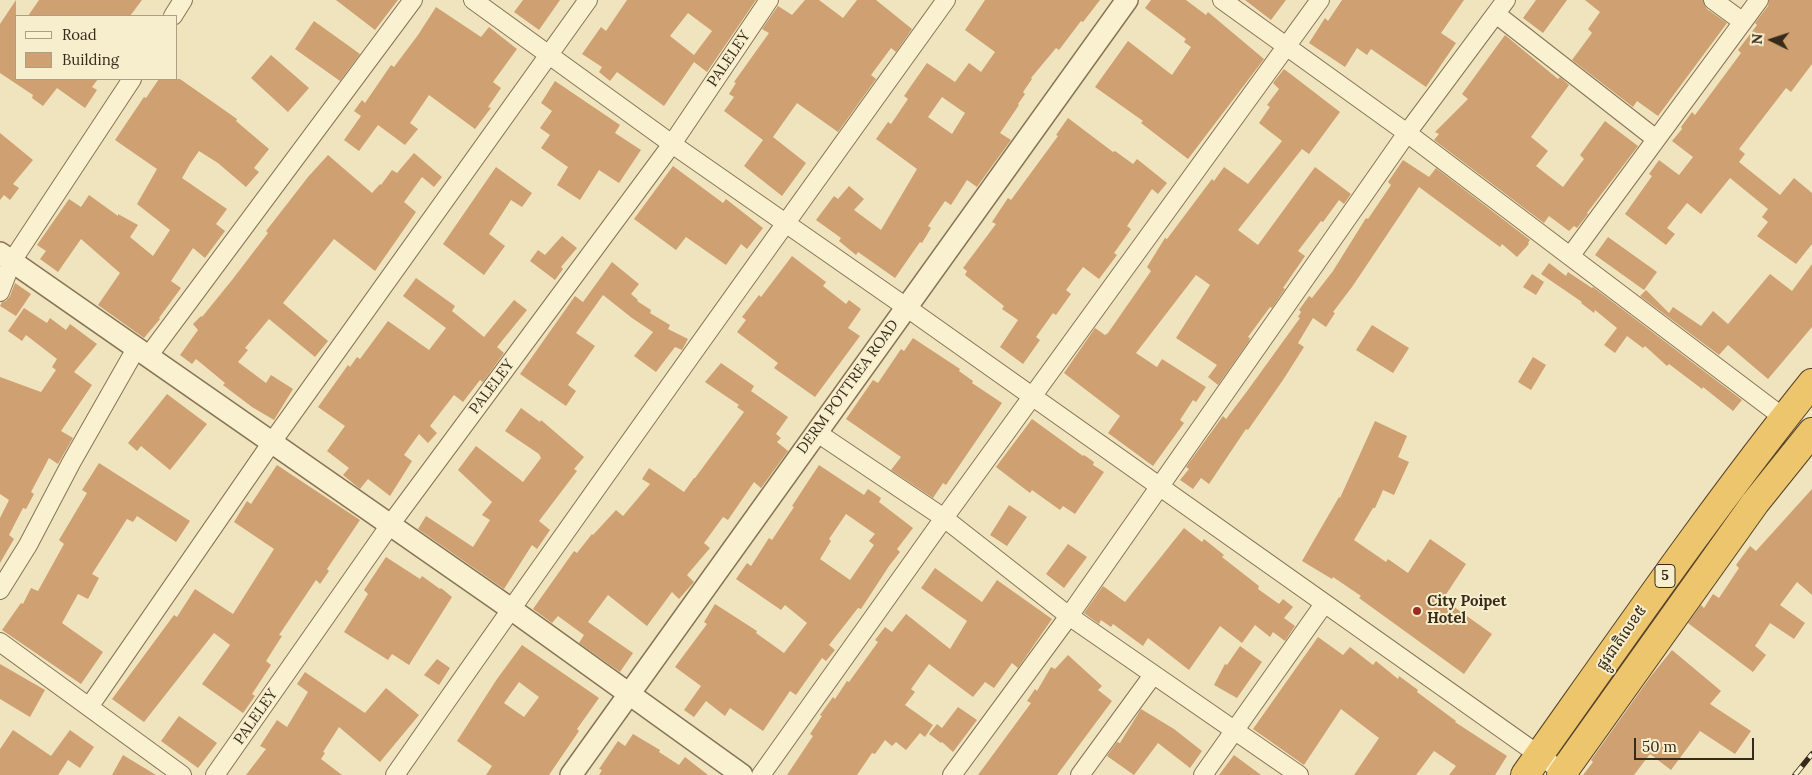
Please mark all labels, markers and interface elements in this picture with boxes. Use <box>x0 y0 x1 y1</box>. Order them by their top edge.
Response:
legend <box>15 15 178 80</box>
north arrow <box>1747 15 1797 65</box>
text: Road <box>62 25 97 44</box>
street label: PALELEY <box>704 28 754 90</box>
text: N <box>1748 33 1766 45</box>
text: Building <box>62 50 119 69</box>
street label: DERM POTTREA ROAD <box>793 316 903 458</box>
street label: PALELEY <box>466 356 518 418</box>
road number: 5 <box>1655 564 1675 588</box>
place label: City Poipet Hotel <box>1427 593 1507 628</box>
street label: ផ្លូវជាតិលេខ៥ <box>1593 602 1651 674</box>
marker: City Poipet Hotel <box>1411 605 1423 617</box>
street label: PALELEY <box>230 686 282 748</box>
scale bar <box>1637 728 1757 760</box>
text: 50 m <box>1642 737 1677 756</box>

